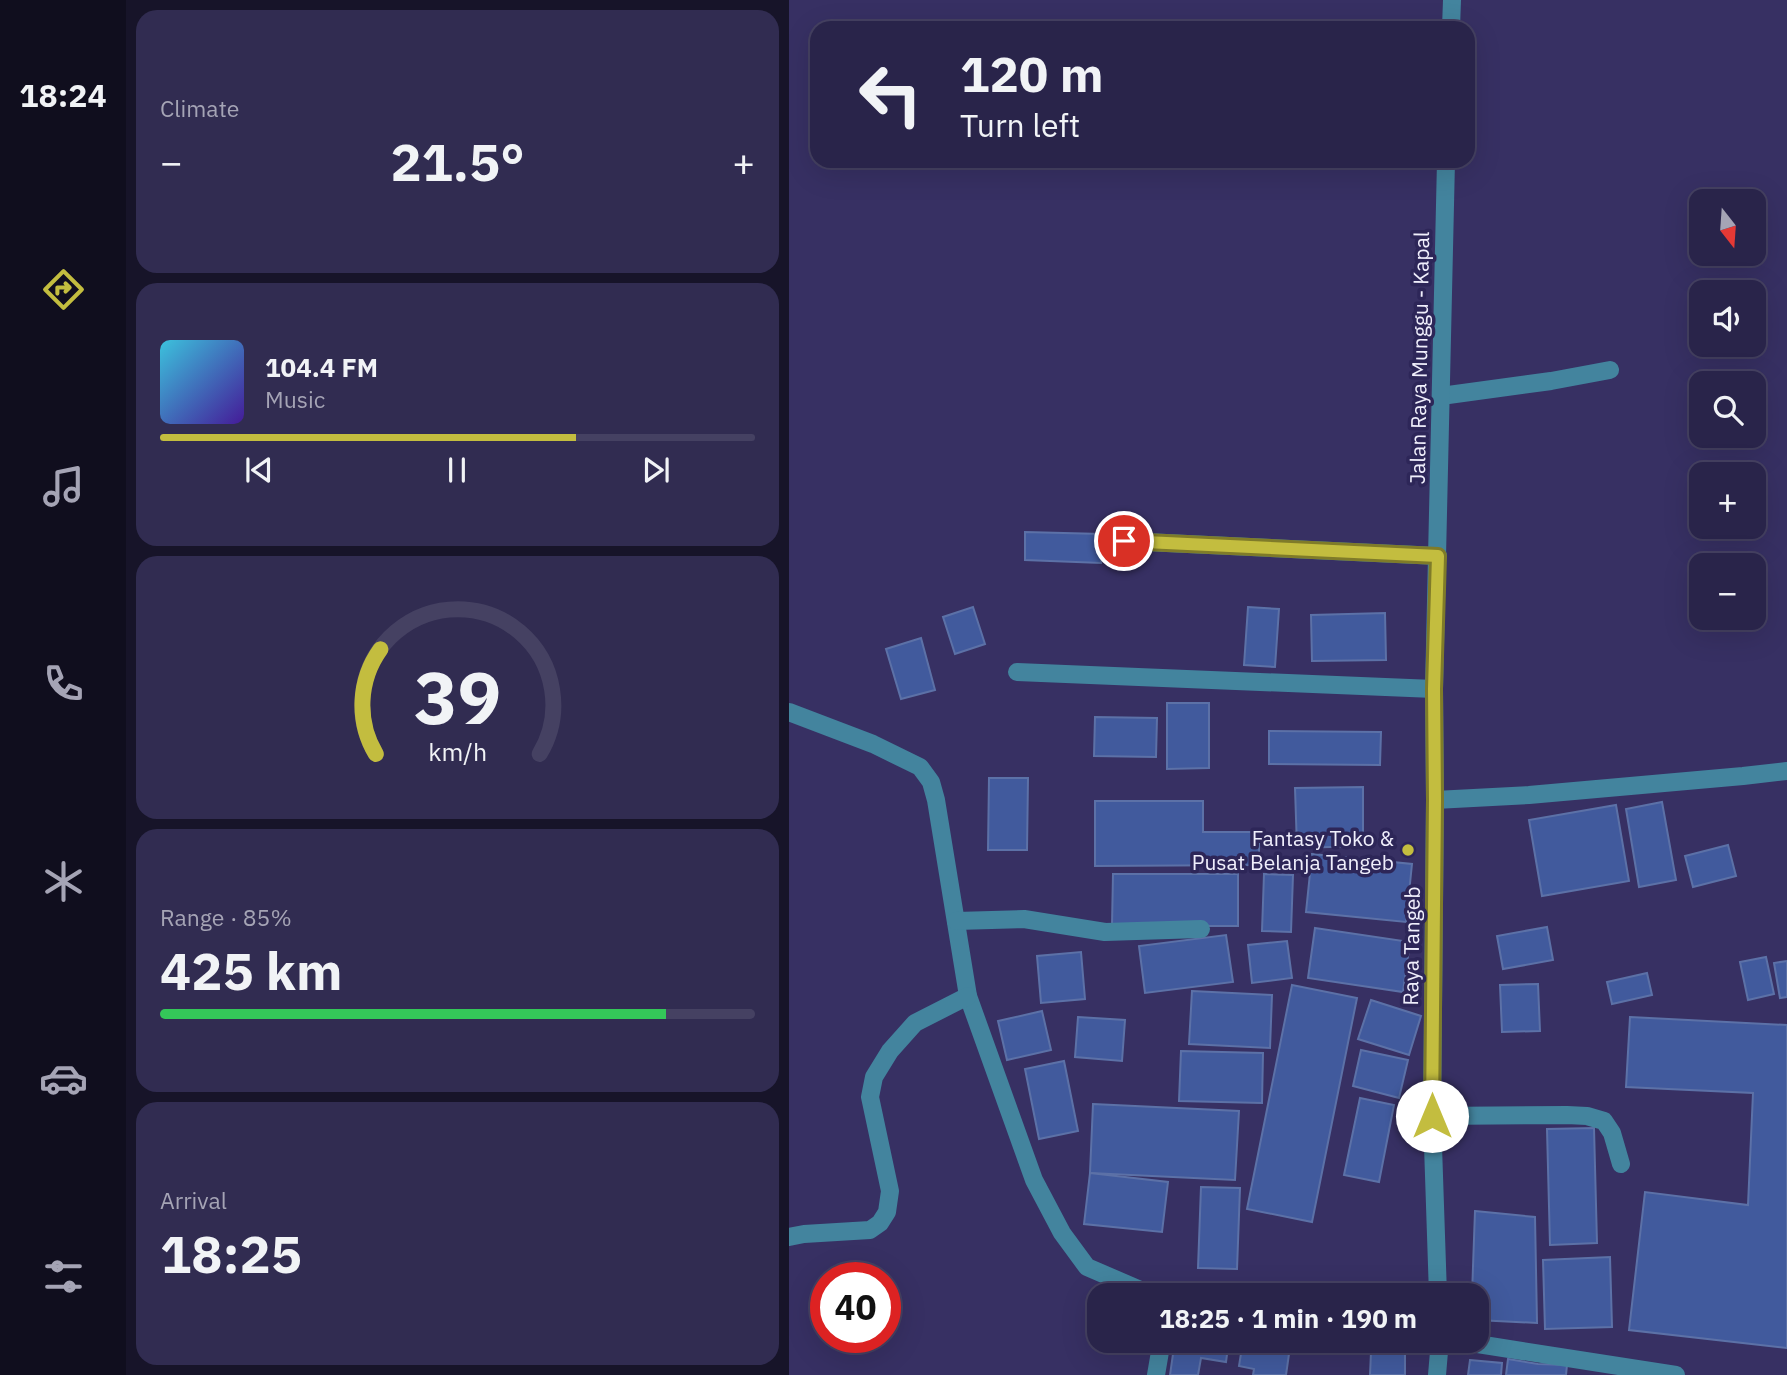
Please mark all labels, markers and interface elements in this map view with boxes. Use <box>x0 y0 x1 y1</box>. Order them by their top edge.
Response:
text: 120 m <box>960 42 1104 105</box>
icon: left <box>845 49 936 140</box>
text: 18:24 <box>19 74 107 116</box>
text: Climate <box>160 93 239 123</box>
text: Turn left <box>960 104 1080 146</box>
text: 21.5° <box>390 128 525 195</box>
text: − <box>160 137 183 186</box>
text: + <box>732 137 755 186</box>
north arrow <box>1689 189 1765 266</box>
map controls <box>1689 189 1766 630</box>
street label: Jalan Raya Munggu - Kapal <box>1403 231 1435 485</box>
icon: directions <box>39 265 88 314</box>
button: sound <box>1689 280 1766 357</box>
text: 104.4 FM <box>265 350 378 384</box>
button: search <box>1689 371 1766 448</box>
text: Music <box>265 384 325 414</box>
icon: previous <box>240 451 278 489</box>
icon: pause <box>438 451 476 489</box>
icon: next <box>637 451 675 489</box>
icon: music <box>39 462 88 511</box>
button: + <box>1689 462 1766 539</box>
pin <box>1094 511 1154 571</box>
icon: arrive <box>1105 522 1143 560</box>
button: − <box>1689 553 1766 630</box>
text: 39 <box>414 649 501 744</box>
icon: phone <box>39 659 88 708</box>
text: km/h <box>428 734 487 767</box>
place label: Fantasy Toko & Pusat Belanja Tangeb <box>1192 824 1394 876</box>
marker: Fantasy Toko & Pusat Belanja Tangeb <box>1400 842 1416 858</box>
icon: climate <box>39 857 88 906</box>
street label: Raya Tangeb <box>1396 886 1426 1006</box>
text: Range · 85% <box>160 902 292 932</box>
text: 425 km <box>160 937 342 1004</box>
icon: car <box>39 1054 88 1103</box>
position arrow <box>1395 1079 1469 1153</box>
text: Arrival <box>160 1185 227 1215</box>
text: 18:25 <box>160 1220 302 1287</box>
icon: filters <box>39 1252 88 1301</box>
speed limit sign: 40 <box>810 1262 901 1353</box>
text: 18:25 · 1 min · 190 m <box>1159 1301 1417 1335</box>

